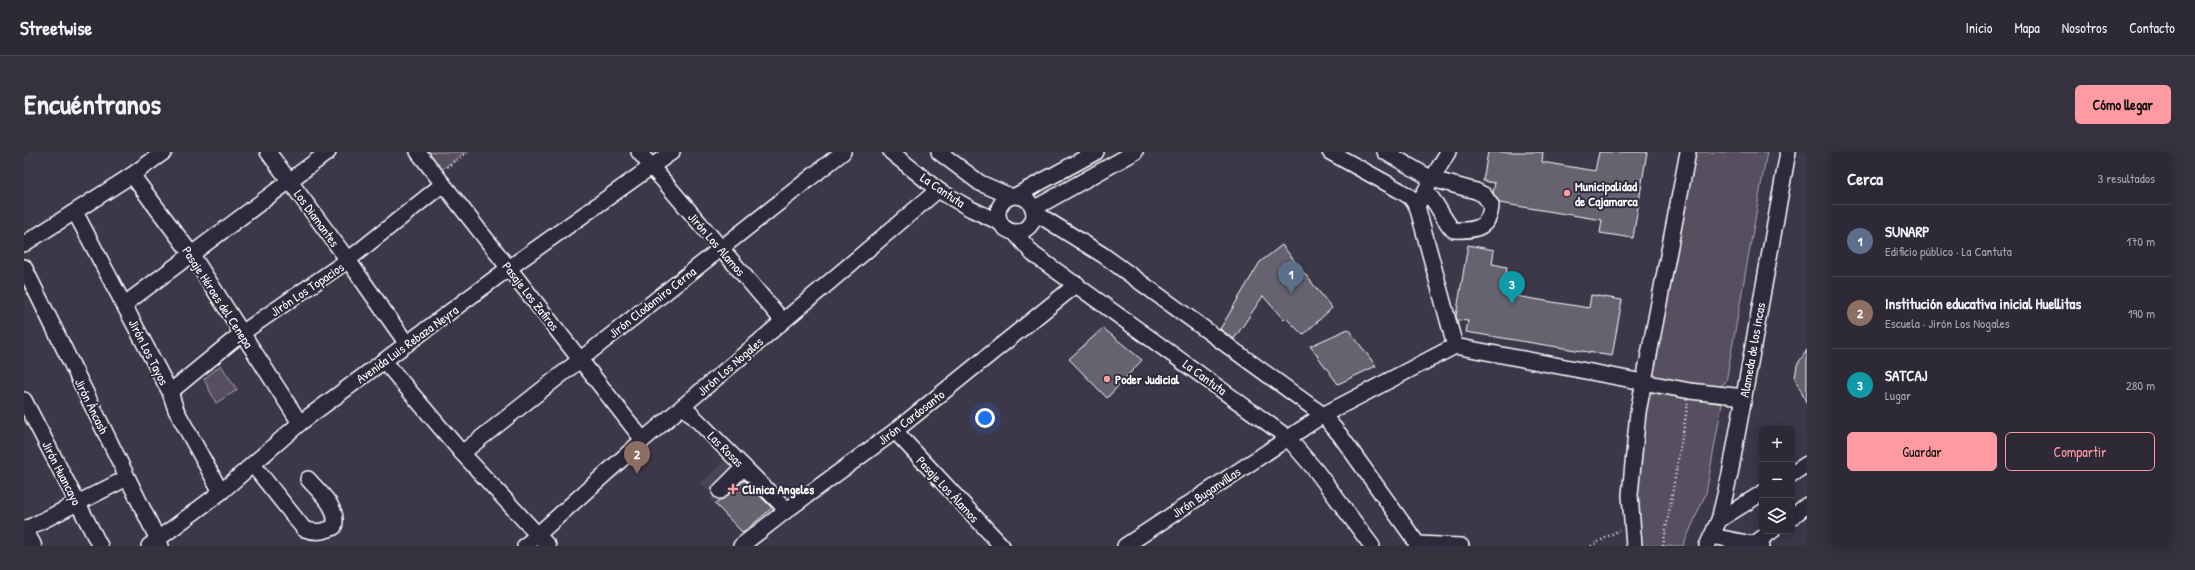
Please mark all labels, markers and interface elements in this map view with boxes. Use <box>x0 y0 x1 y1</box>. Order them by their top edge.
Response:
text: Streetwise <box>20 15 92 41</box>
text: Inicio <box>1966 18 1992 37</box>
text: Mapa <box>2014 18 2040 37</box>
text: Nosotros <box>2062 18 2107 37</box>
text: Contacto <box>2129 18 2175 37</box>
text: Encuéntranos <box>24 85 161 123</box>
button: Cómo llegar <box>2075 85 2171 124</box>
text: Cerca <box>1847 167 1883 190</box>
street label: La Cantuta <box>917 168 969 212</box>
text: 3 resultados <box>2097 169 2155 187</box>
place label: Municipalidad de Cajamarca <box>1575 177 1639 210</box>
street label: Los Diamantes <box>290 186 344 250</box>
marker: Municipalidad de Cajamarca <box>1562 188 1572 198</box>
street label: Jirón Los Alamos <box>684 208 750 280</box>
text: SUNARP <box>1885 221 1929 242</box>
text: 1 <box>1858 232 1862 250</box>
text: 170 m <box>2126 232 2155 250</box>
text: Edificio público · La Cantuta <box>1885 242 2012 260</box>
street label: Pasaje Héroes del Cenepa <box>178 243 258 351</box>
street label: Jirón Los Topacios <box>267 258 347 320</box>
street label: Pasaje Los Zafiros <box>498 258 564 334</box>
pin: 1 <box>1278 261 1304 294</box>
street label: Jirón Clodomiro Cerna <box>605 262 699 342</box>
pin: 3 <box>1499 271 1525 304</box>
text: Institución educativa inicial Huellitas <box>1885 293 2081 314</box>
street label: Avenida Luis Rebaza Neyra <box>352 301 462 387</box>
street label: Alameda de los incas <box>1735 301 1769 399</box>
text: 2 <box>1857 304 1863 322</box>
text: 190 m <box>2128 304 2155 322</box>
text: Escuela · Jirón Los Nogales <box>1885 314 2010 332</box>
street label: Jirón Los Tayos <box>125 316 173 388</box>
street label: Jirón Los Nogales <box>693 332 767 400</box>
street label: La Cantuta <box>1179 355 1231 399</box>
text: SATCAJ <box>1885 365 1927 386</box>
place label: Poder Judicial <box>1115 370 1180 388</box>
marker: Poder Judicial <box>1102 374 1112 384</box>
street label: Jirón Áncash <box>71 375 113 437</box>
text: 3 <box>1857 376 1863 394</box>
text: 280 m <box>2126 376 2155 394</box>
street label: Jirón Cardosanto <box>874 385 948 449</box>
text: Lugar <box>1885 386 1911 404</box>
your location <box>975 408 995 428</box>
map controls <box>1759 426 1795 534</box>
button: + <box>1759 426 1795 462</box>
street label: Las Rosas <box>704 427 748 471</box>
button: Guardar <box>1847 432 1997 471</box>
button: Compartir <box>2005 432 2155 471</box>
street label: Jirón Huancayo <box>38 438 86 508</box>
pin: 2 <box>624 441 650 474</box>
street label: Pasaje Los Álamos <box>913 452 983 526</box>
street label: Jirón Buganvillas <box>1168 462 1244 522</box>
button: − <box>1759 462 1795 498</box>
place label: Clinica Angeles <box>742 480 814 499</box>
marker: Clinica Angeles <box>727 483 739 495</box>
button: layers <box>1759 498 1795 534</box>

